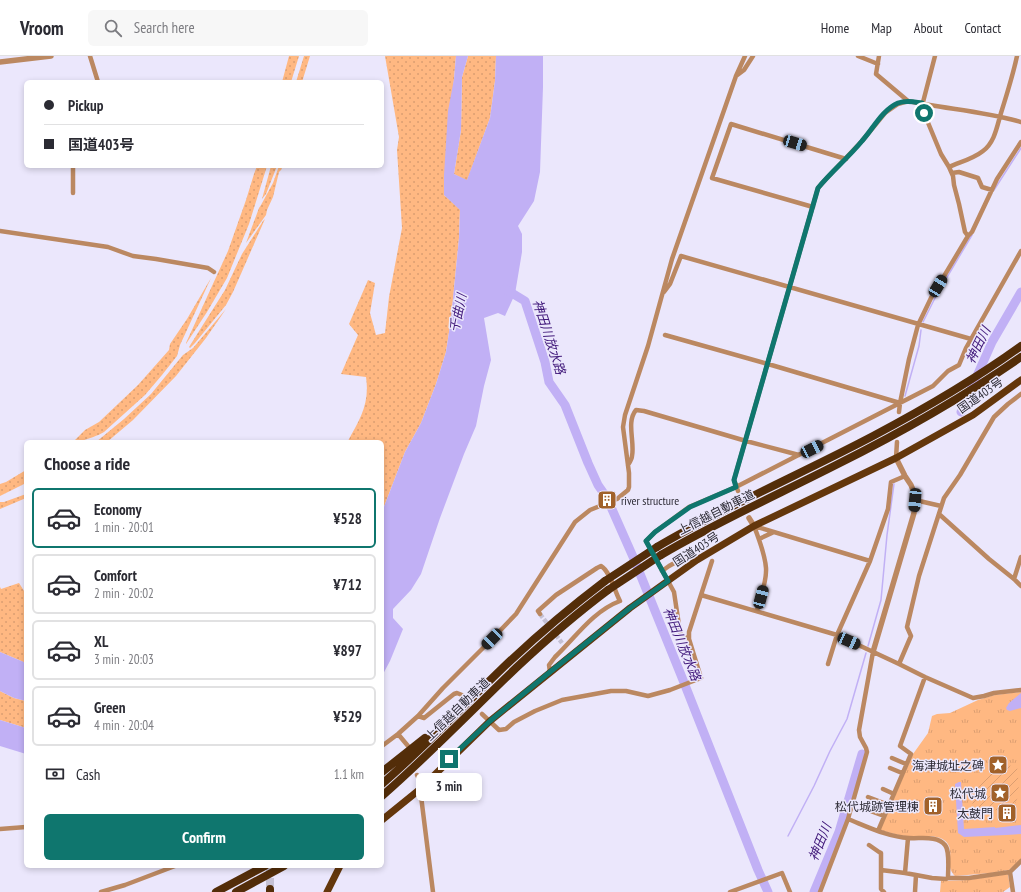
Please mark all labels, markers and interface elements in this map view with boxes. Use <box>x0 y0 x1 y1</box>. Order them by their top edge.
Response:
search box <box>88 10 368 46</box>
text: Vroom <box>20 16 64 40</box>
icon: search <box>102 17 124 39</box>
text: Search here <box>134 18 195 37</box>
text: Home <box>821 19 849 37</box>
text: Map <box>871 19 892 37</box>
text: About <box>914 19 943 37</box>
text: Contact <box>965 19 1001 37</box>
text: Pickup <box>68 96 103 115</box>
route start <box>915 104 933 122</box>
car <box>782 134 808 152</box>
text: 国道403号 <box>68 135 135 154</box>
car <box>927 273 949 299</box>
water label: 千曲川 <box>446 290 471 334</box>
water label: 神田川放水路 <box>529 297 569 378</box>
water label: 神田川 <box>962 322 995 366</box>
street label: 国道403号 <box>954 374 1006 416</box>
car <box>799 438 825 460</box>
text: Choose a ride <box>44 452 130 475</box>
street label: 上信越自動車道 <box>675 486 757 538</box>
car <box>908 488 922 512</box>
building icon: river structure <box>596 489 618 511</box>
place label: river structure <box>621 493 679 508</box>
icon: car <box>46 500 82 536</box>
text: Economy <box>94 500 142 519</box>
text: ¥528 <box>333 509 362 528</box>
text: 1 min · 20:01 <box>94 519 154 536</box>
street label: 国道403号 <box>670 528 722 570</box>
icon: car <box>46 566 82 602</box>
text: Comfort <box>94 566 137 585</box>
text: ¥712 <box>333 575 362 594</box>
car <box>752 584 770 610</box>
text: 2 min · 20:02 <box>94 585 154 602</box>
water label: 神田川放水路 <box>660 605 705 684</box>
car <box>479 626 505 652</box>
car <box>836 631 862 651</box>
icon: car <box>46 632 82 668</box>
text: XL <box>94 632 108 651</box>
text: ¥897 <box>333 641 362 660</box>
text: 3 min · 20:03 <box>94 651 154 668</box>
street label: 上信越自動車道 <box>422 674 492 744</box>
icon: car <box>46 698 82 734</box>
text: Green <box>94 698 126 717</box>
text: ¥529 <box>333 707 362 726</box>
text: 4 min · 20:04 <box>94 717 154 734</box>
route end <box>440 750 458 768</box>
place icon: 海津城址之碑 <box>987 754 1009 776</box>
place label: 海津城址之碑 <box>912 758 984 773</box>
icon: cash <box>44 763 66 785</box>
text: Cash <box>76 765 100 784</box>
text: 1.1 km <box>334 766 364 783</box>
callout: 3 min <box>416 773 482 801</box>
text: 3 min <box>436 778 462 795</box>
place icon: 松代城 <box>989 782 1011 804</box>
place label: 松代城 <box>950 786 986 801</box>
building icon: 松代城跡管理棟 <box>922 795 944 817</box>
place label: 松代城跡管理棟 <box>835 799 919 814</box>
building icon: 太鼓門 <box>996 802 1018 824</box>
place label: 太鼓門 <box>957 806 993 821</box>
button: Confirm <box>44 814 364 860</box>
water label: 神田川 <box>805 819 836 863</box>

